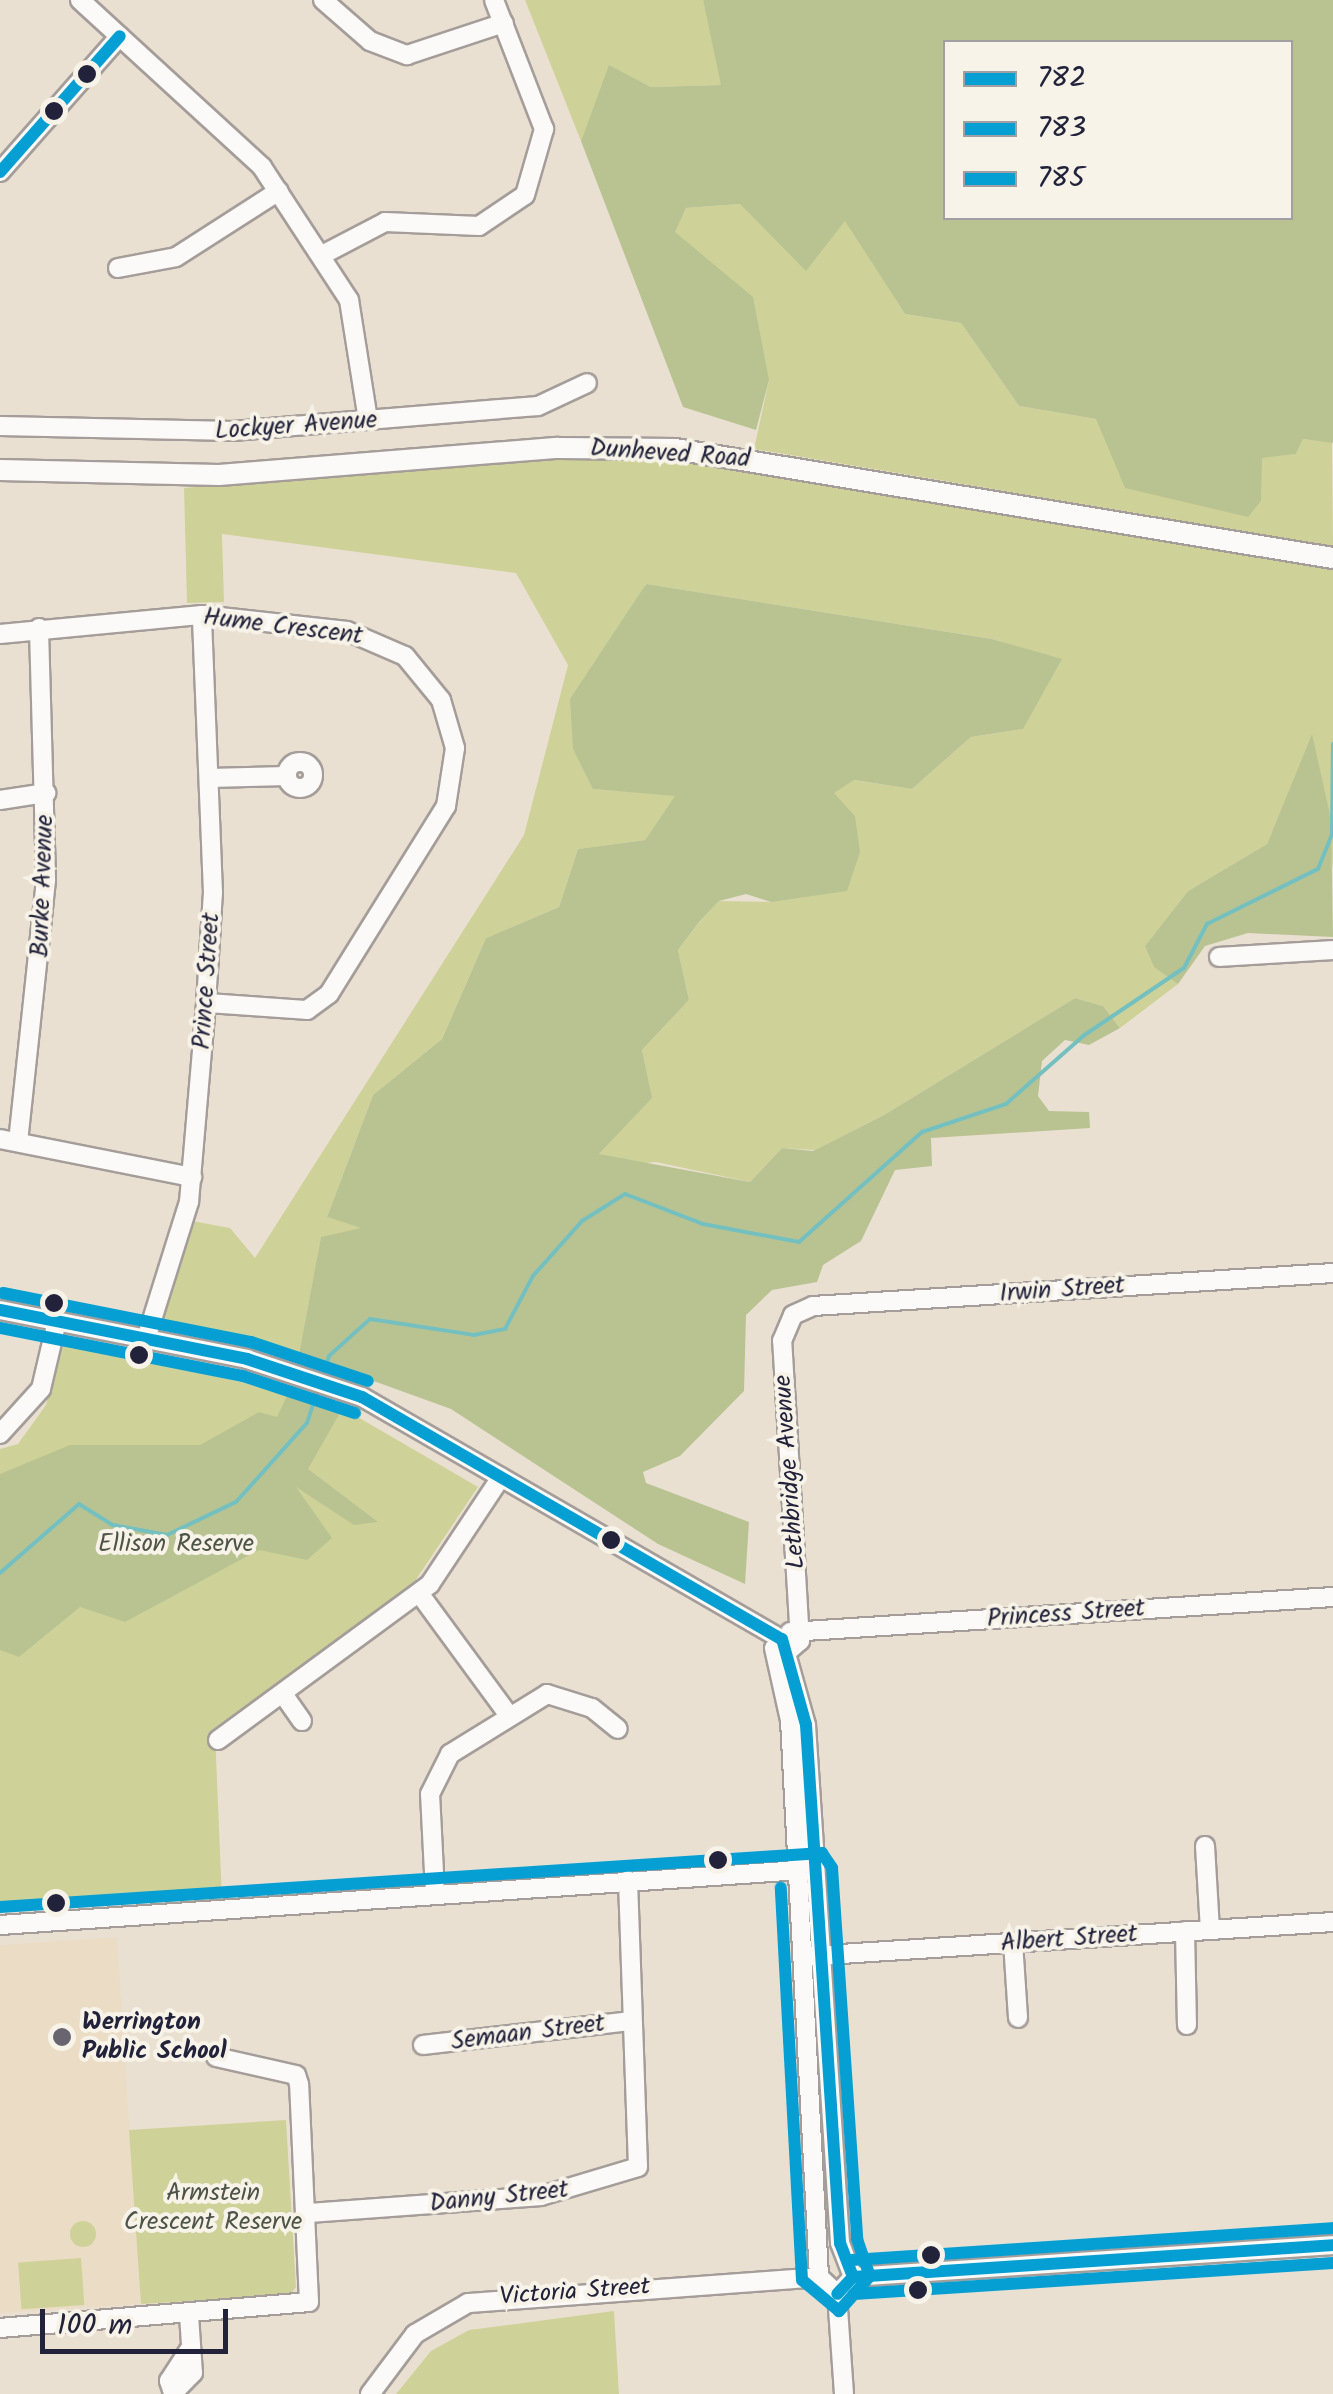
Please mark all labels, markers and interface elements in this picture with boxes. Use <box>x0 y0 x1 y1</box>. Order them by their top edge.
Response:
legend <box>943 40 1293 220</box>
text: 782 <box>1037 55 1086 103</box>
unlabelled marker <box>77 64 97 84</box>
unlabelled marker <box>44 101 64 121</box>
text: 783 <box>1037 105 1086 153</box>
text: 785 <box>1037 155 1085 203</box>
street label: Lockyer Avenue <box>214 405 378 447</box>
street label: Dunheved Road <box>589 433 751 475</box>
street label: Hume Crescent <box>202 602 364 652</box>
street label: Burke Avenue <box>26 814 60 958</box>
street label: Prince Street <box>187 912 227 1050</box>
street label: Irwin Street <box>998 1271 1126 1309</box>
unlabelled marker <box>44 1293 64 1313</box>
unlabelled marker <box>129 1345 149 1365</box>
street label: Lethbridge Avenue <box>768 1374 812 1570</box>
park label: Ellison Reserve <box>98 1529 254 1559</box>
unlabelled marker <box>601 1530 621 1550</box>
street label: Princess Street <box>986 1594 1146 1634</box>
unlabelled marker <box>708 1850 728 1870</box>
unlabelled marker <box>46 1893 66 1913</box>
street label: Albert Street <box>1000 1919 1138 1959</box>
place label: Werrington Public School <box>82 2008 227 2067</box>
street label: Semaan Street <box>449 2009 607 2057</box>
marker: Werrington Public School <box>51 2026 73 2048</box>
street label: Danny Street <box>428 2175 570 2219</box>
park label: Armstein Crescent Reserve <box>124 2179 302 2238</box>
unlabelled marker <box>921 2245 941 2265</box>
street label: Victoria Street <box>499 2272 651 2312</box>
unlabelled marker <box>908 2280 928 2300</box>
scale bar <box>45 2289 232 2351</box>
text: 100 m <box>57 2302 132 2350</box>

